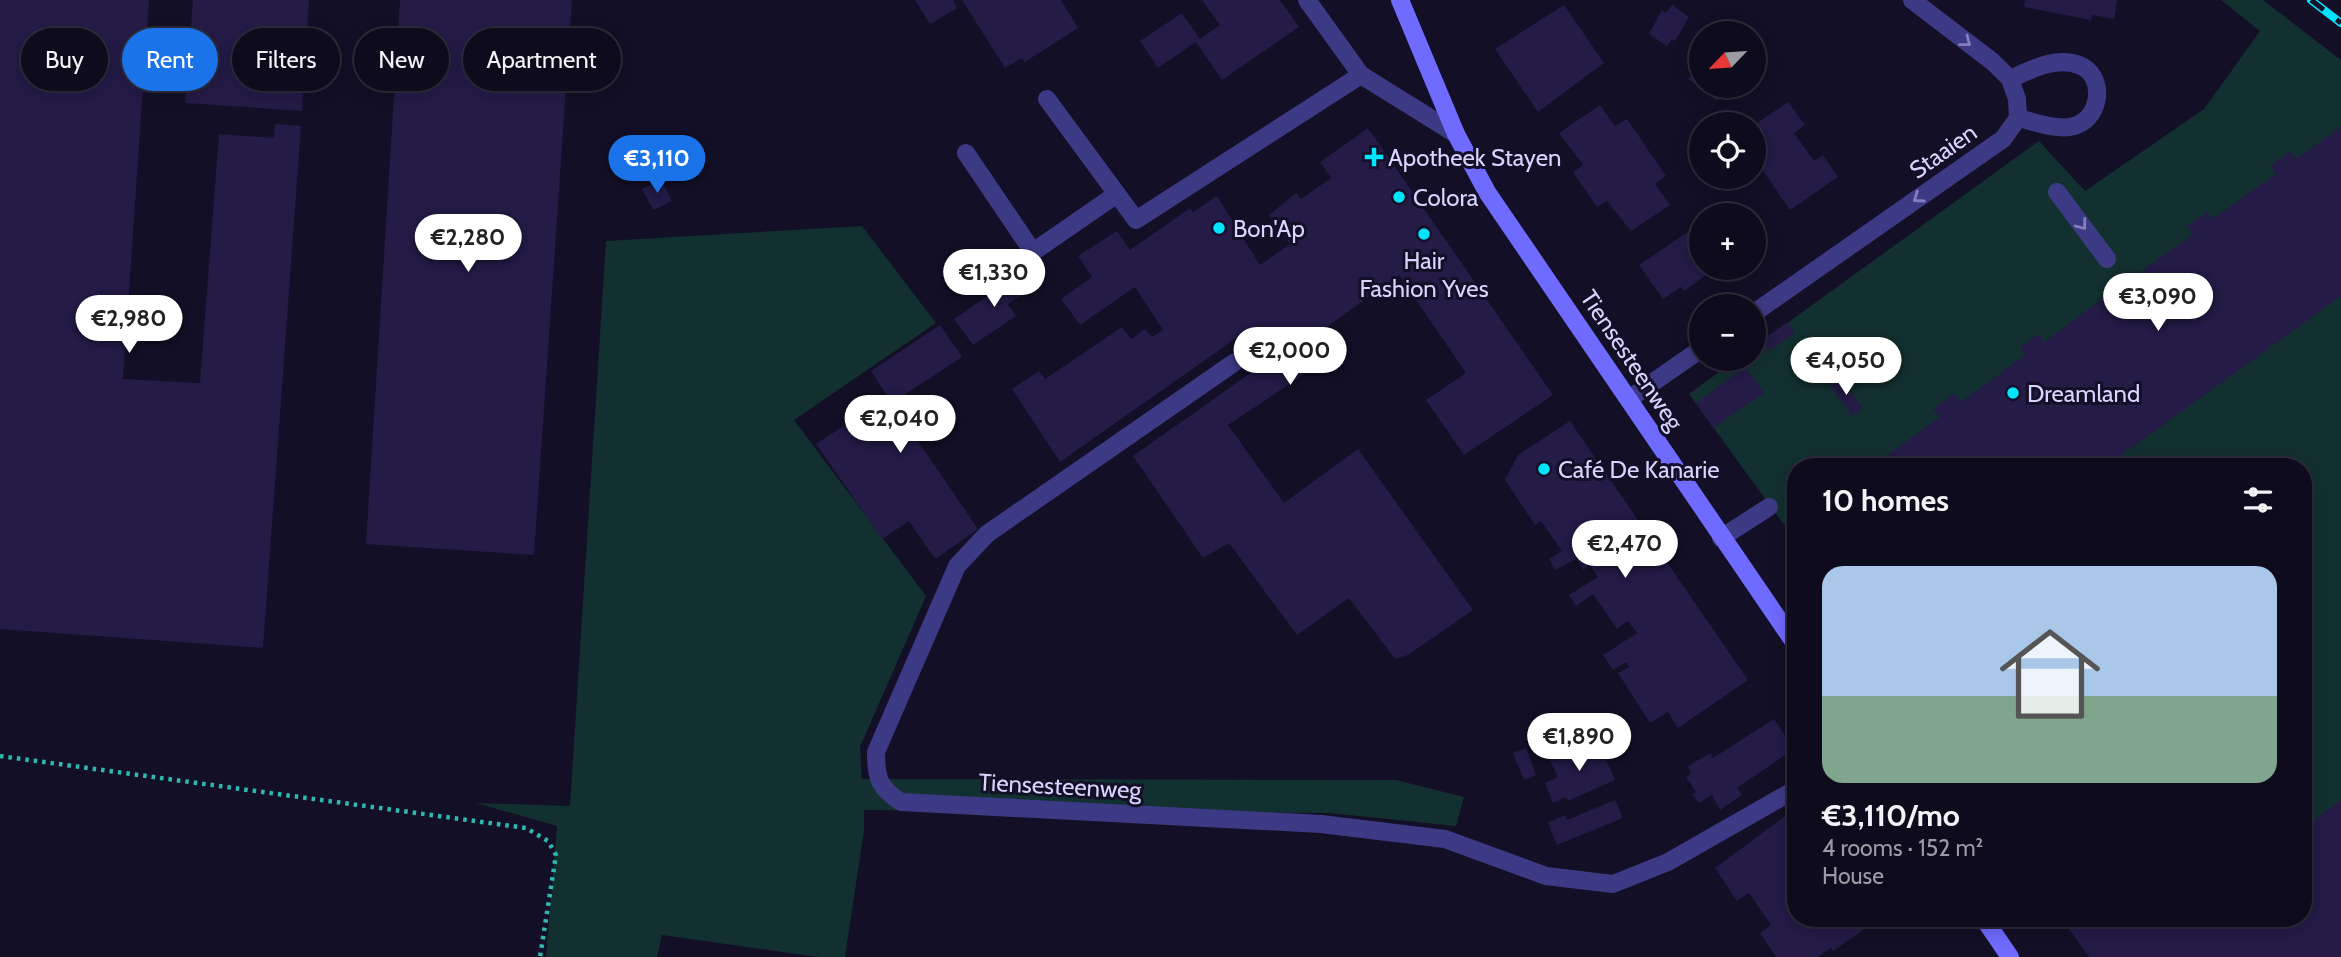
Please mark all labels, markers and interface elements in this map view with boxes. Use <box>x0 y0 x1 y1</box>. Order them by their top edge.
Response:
north arrow <box>1689 21 1766 98</box>
map controls <box>1689 21 1766 371</box>
chip: Buy <box>21 28 108 91</box>
chip: Rent <box>122 28 218 91</box>
chip: Filters <box>232 28 340 91</box>
chip: New <box>354 28 449 91</box>
chip: Apartment <box>463 28 621 91</box>
one-way arrow <box>1959 33 1971 46</box>
button: locate <box>1689 112 1766 189</box>
street label: Staaien <box>1904 117 1982 185</box>
pin: €3,110 <box>600 136 714 195</box>
place label: Apotheek Stayen <box>1388 143 1561 172</box>
text: €3,110 <box>624 144 690 172</box>
marker: Apotheek Stayen <box>1366 149 1382 165</box>
place label: Colora <box>1413 183 1479 212</box>
marker: Colora <box>1391 189 1407 205</box>
one-way arrow <box>1913 190 1926 202</box>
button: + <box>1689 203 1766 280</box>
place label: Bon'Ap <box>1233 214 1305 243</box>
pin: €2,280 <box>411 215 525 274</box>
one-way arrow <box>2074 218 2086 230</box>
marker: Bon'Ap <box>1211 220 1227 236</box>
text: €2,280 <box>431 223 505 251</box>
marker: Hair Fashion Yves <box>1416 226 1432 242</box>
place label: Hair Fashion Yves <box>1359 246 1489 303</box>
pin: €1,330 <box>937 250 1051 309</box>
text: €1,330 <box>959 258 1029 286</box>
pin: €3,090 <box>2101 274 2215 333</box>
text: €3,090 <box>2119 282 2197 310</box>
street label: Tiensesteenweg <box>1574 284 1690 436</box>
button: − <box>1689 294 1766 371</box>
pin: €2,980 <box>72 296 186 355</box>
text: €2,980 <box>92 304 166 332</box>
pin: €2,000 <box>1233 328 1347 387</box>
text: €2,000 <box>1250 336 1330 364</box>
pin: €4,050 <box>1789 338 1903 397</box>
text: €4,050 <box>1807 346 1885 374</box>
place label: Dreamland <box>2027 379 2140 408</box>
marker: Dreamland <box>2005 385 2021 401</box>
pin: €2,040 <box>843 396 957 455</box>
text: €2,040 <box>861 404 939 432</box>
place label: Café De Kanarie <box>1558 455 1720 484</box>
marker: Café De Kanarie <box>1536 461 1552 477</box>
icon: filters <box>2239 481 2277 519</box>
text: 10 homes <box>1822 482 1949 519</box>
pin: €2,470 <box>1568 520 1682 580</box>
text: €2,470 <box>1588 529 1662 557</box>
icon: home <box>1987 611 2113 737</box>
pin: €1,890 <box>1522 714 1636 773</box>
text: €1,890 <box>1543 722 1615 750</box>
street label: Tiensesteenweg <box>978 767 1143 805</box>
text: €3,110/mo <box>1822 797 1960 834</box>
text: 4 rooms · 152 m² <box>1822 834 1983 862</box>
text: House <box>1822 862 1884 890</box>

